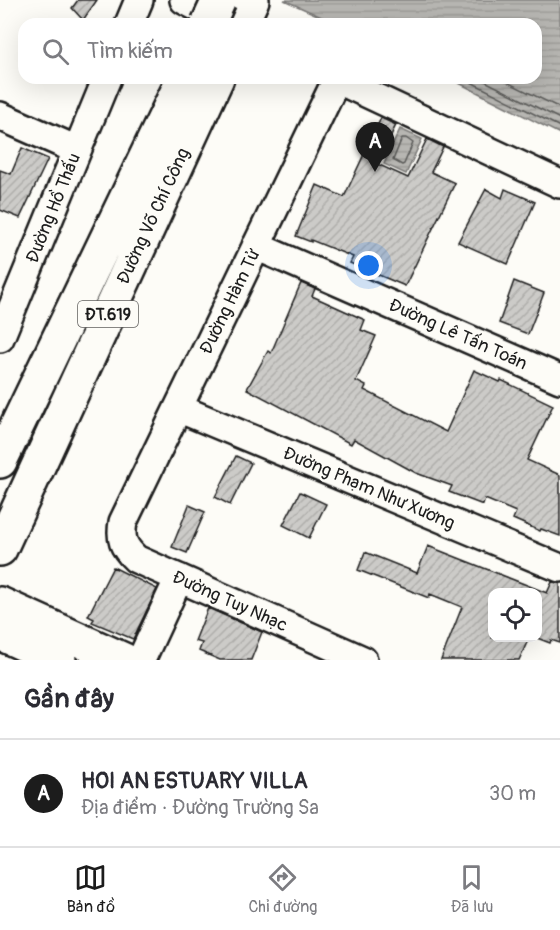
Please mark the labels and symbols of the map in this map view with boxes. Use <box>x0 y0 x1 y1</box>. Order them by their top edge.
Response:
pin: A <box>356 122 394 172</box>
street label: Đường Võ Chí Công <box>112 144 195 288</box>
street label: Đường Hồ Thấu <box>21 150 86 267</box>
street label: Đường Hàm Tử <box>195 244 266 358</box>
your location <box>354 251 383 280</box>
street label: Đường Lê Tấn Toán <box>385 294 531 375</box>
road number: ĐT.619 <box>78 301 138 327</box>
street label: Đường Phạm Như Xương <box>279 442 458 535</box>
street label: Đường Tuy Nhạc <box>169 566 291 637</box>

